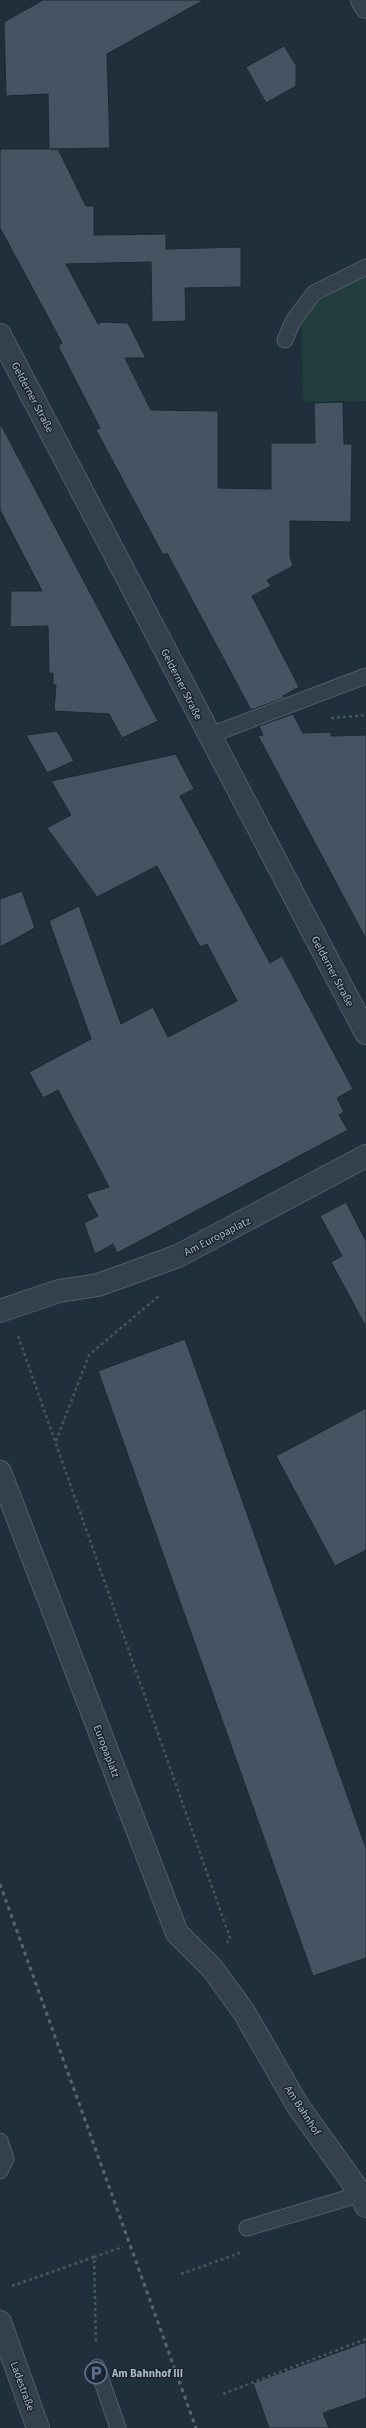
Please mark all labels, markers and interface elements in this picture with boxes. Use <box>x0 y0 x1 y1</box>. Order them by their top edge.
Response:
street label: Gelderner Straße <box>8 359 58 436</box>
street label: Gelderner Straße <box>157 646 206 723</box>
street label: Gelderner Straße <box>308 933 358 1010</box>
street label: Am Europaplatz <box>181 1213 253 1260</box>
street label: Europaplatz <box>90 1723 124 1780</box>
street label: Am Bahnhof <box>281 2083 325 2139</box>
street label: Ladestraße <box>7 2359 39 2413</box>
parking icon: Am Bahnhof III <box>83 2360 109 2386</box>
place label: Am Bahnhof III <box>111 2366 183 2381</box>

